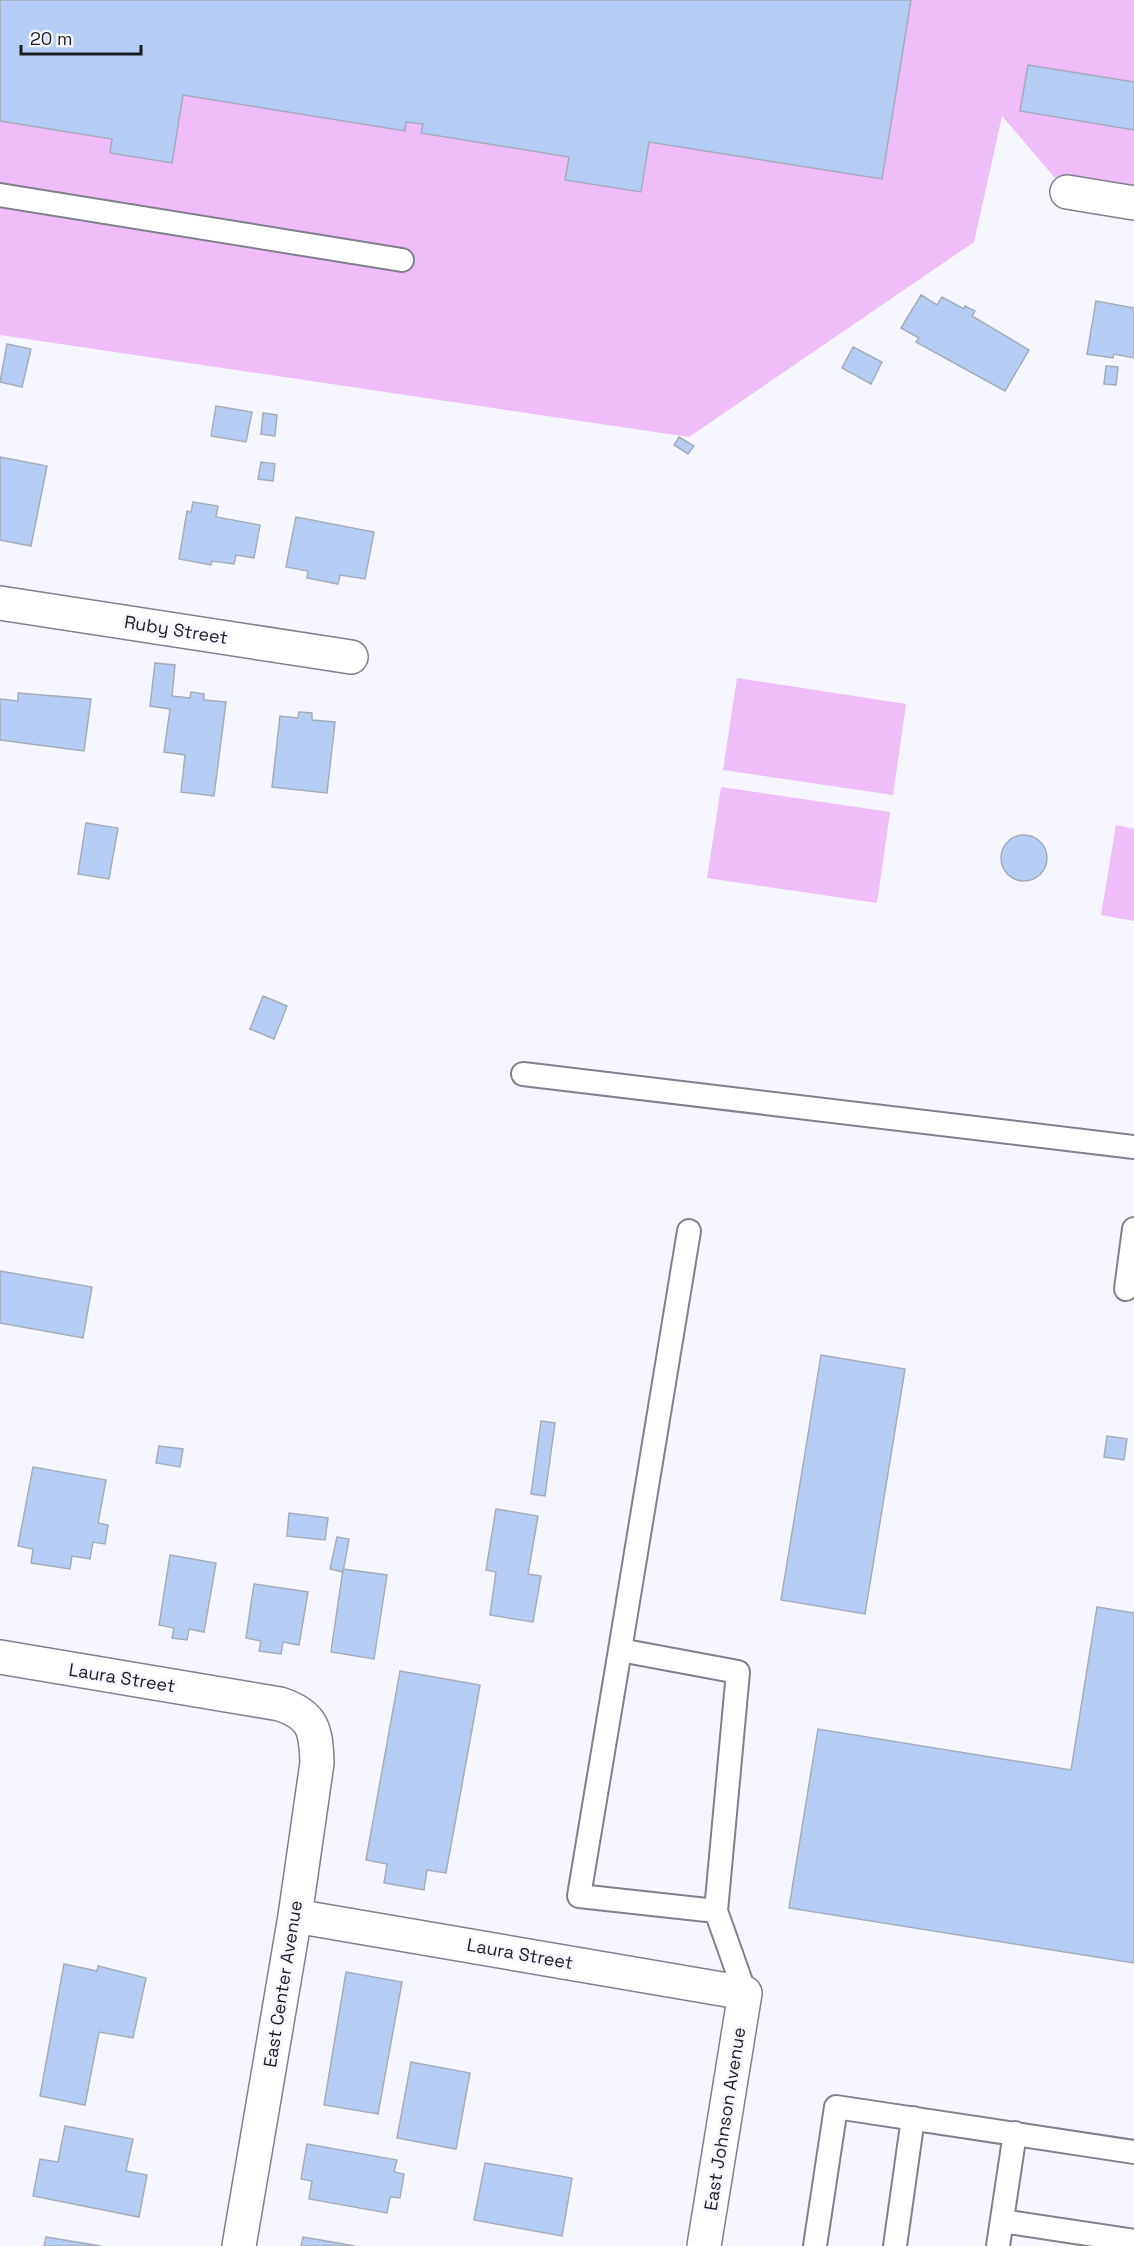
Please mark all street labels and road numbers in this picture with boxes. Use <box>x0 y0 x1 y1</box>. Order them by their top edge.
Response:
street label: Ruby Street <box>123 610 230 649</box>
street label: Laura Street <box>67 1658 177 1697</box>
street label: East Center Avenue <box>258 1899 307 2069</box>
street label: Laura Street <box>465 1933 575 1974</box>
street label: East Johnson Avenue <box>699 2025 750 2212</box>

